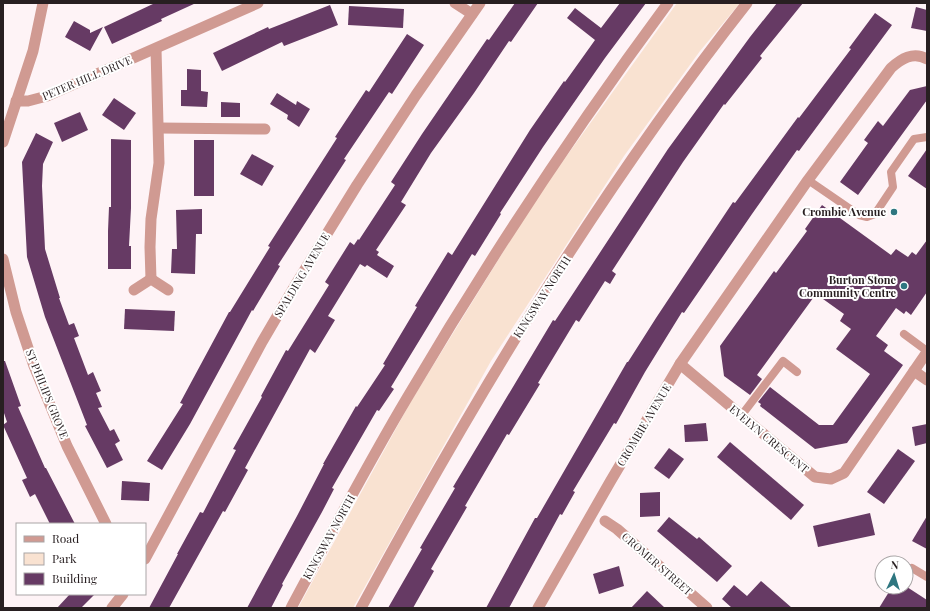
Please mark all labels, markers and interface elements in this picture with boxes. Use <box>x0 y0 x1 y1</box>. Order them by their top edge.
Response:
street label: PETER HILL DRIVE <box>39 52 134 103</box>
place label: Crombie Avenue <box>802 204 886 219</box>
marker: Crombie Avenue <box>889 207 899 217</box>
street label: SPALDING AVENUE <box>270 229 333 320</box>
street label: KINGSWAY NORTH <box>509 253 574 341</box>
place label: Burton Stone Community Centre <box>799 272 896 300</box>
marker: Burton Stone Community Centre <box>899 281 909 291</box>
street label: ST PHILIPS GROVE <box>23 347 72 441</box>
street label: CROMBIE AVENUE <box>613 380 674 469</box>
street label: EVELYN CRESCENT <box>726 401 812 476</box>
street label: KINGSWAY NORTH <box>299 492 358 582</box>
legend <box>16 523 146 595</box>
street label: CROMER STREET <box>619 529 696 599</box>
text: Road <box>52 530 79 546</box>
text: Park <box>52 550 77 566</box>
north arrow <box>874 555 914 595</box>
text: N <box>890 557 899 572</box>
text: Building <box>52 570 98 586</box>

